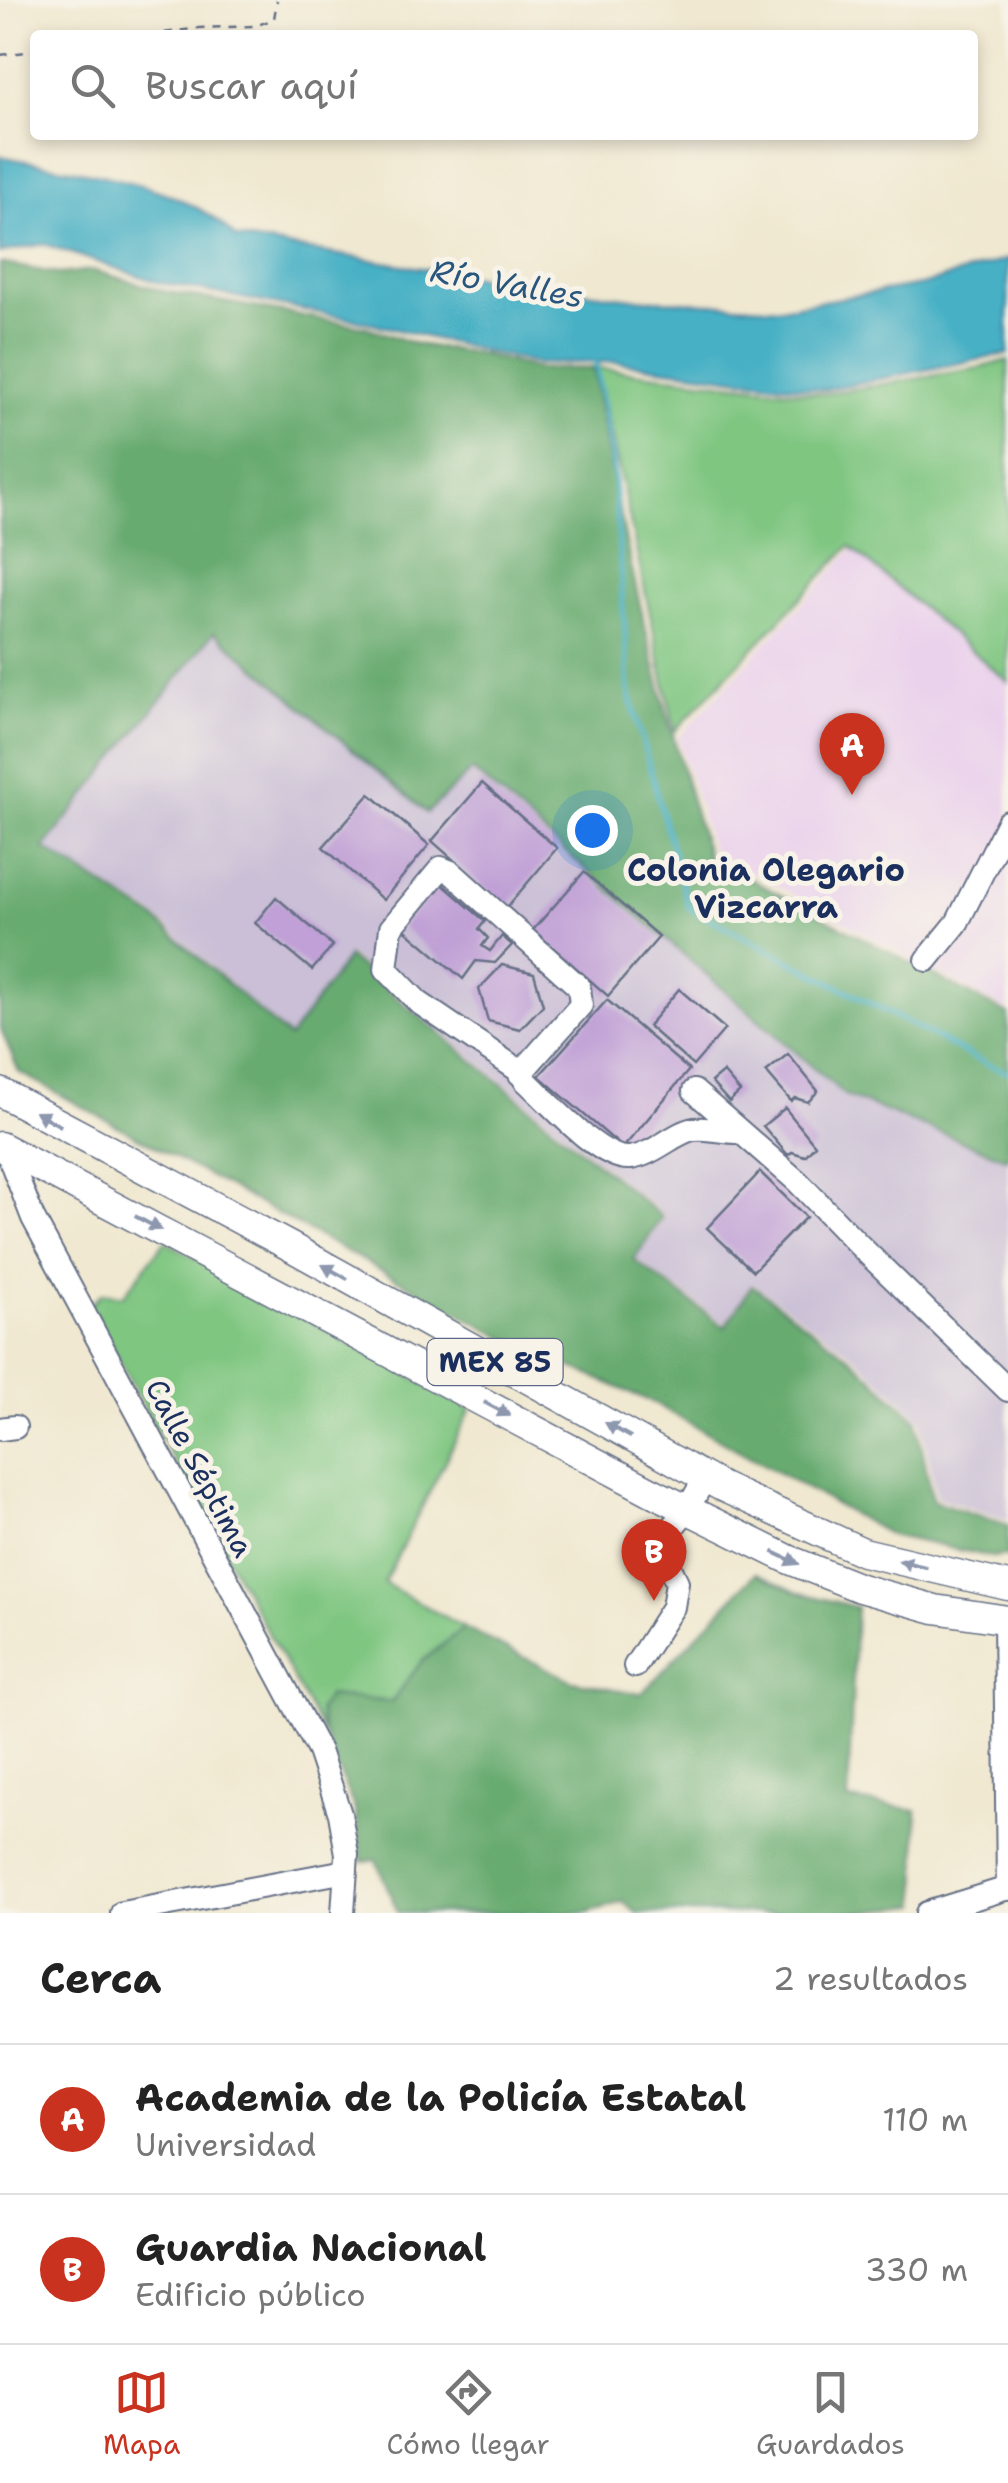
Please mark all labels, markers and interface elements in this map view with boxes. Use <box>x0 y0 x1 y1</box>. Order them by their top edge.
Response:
search box <box>30 30 978 140</box>
icon: search <box>65 58 120 113</box>
text: Buscar aquí <box>145 60 358 111</box>
water label: Río Valles <box>427 248 587 318</box>
pin: A <box>820 712 884 795</box>
your location <box>567 805 618 856</box>
district label: Colonia Olegario Vizcarra <box>627 848 905 928</box>
one-way arrow <box>34 1110 62 1128</box>
one-way arrow <box>134 1215 163 1232</box>
one-way arrow <box>321 1263 349 1281</box>
road number: MEX 85 <box>428 1339 562 1385</box>
street label: Calle Séptima <box>136 1372 264 1565</box>
one-way arrow <box>483 1400 512 1417</box>
one-way arrow <box>604 1422 633 1439</box>
pin: B <box>622 1518 686 1601</box>
one-way arrow <box>772 1549 801 1566</box>
one-way arrow <box>897 1556 928 1571</box>
text: Cerca <box>40 1950 161 2006</box>
text: 2 resultados <box>773 1957 968 2000</box>
text: Academia de la Policía Estatal <box>135 2072 746 2123</box>
text: A <box>60 2098 85 2141</box>
text: 110 m <box>882 2098 968 2141</box>
text: Universidad <box>135 2123 316 2166</box>
text: Guardia Nacional <box>135 2222 487 2273</box>
text: B <box>63 2248 82 2291</box>
text: 330 m <box>865 2248 968 2291</box>
text: Edificio público <box>135 2273 366 2316</box>
tab: Mapa <box>103 2365 180 2463</box>
tab: Cómo llegar <box>387 2365 550 2463</box>
tab: Guardados <box>756 2365 905 2463</box>

